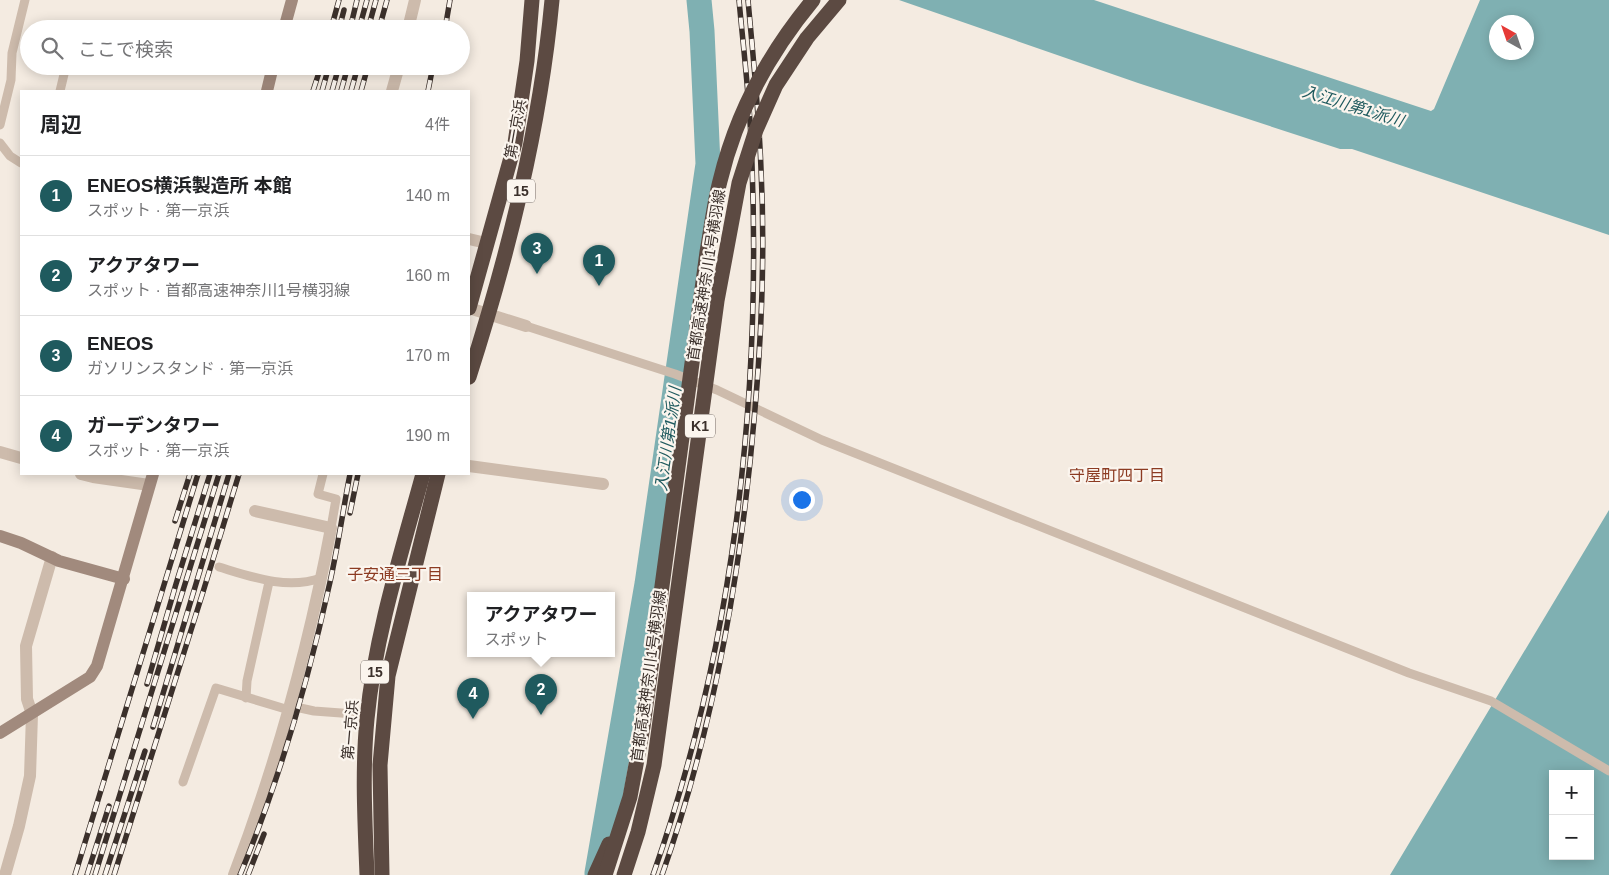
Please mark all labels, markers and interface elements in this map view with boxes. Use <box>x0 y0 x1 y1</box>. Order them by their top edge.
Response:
north arrow <box>1489 15 1534 60</box>
search box <box>20 20 470 75</box>
icon: search <box>38 34 66 62</box>
text: ここで検索 <box>78 39 173 60</box>
water label: 入江川第1派川 <box>1300 83 1408 130</box>
street label: 第一京浜 <box>501 98 529 160</box>
text: 周辺 <box>40 113 82 136</box>
text: 4件 <box>425 116 450 133</box>
text: ENEOS横浜製造所 本館 <box>87 175 292 196</box>
road number: 15 <box>507 180 535 202</box>
text: 1 <box>52 187 60 204</box>
text: 140 m <box>406 187 450 204</box>
street label: 首都高速神奈川1号横羽線 <box>684 188 728 362</box>
text: スポット · 第一京浜 <box>87 202 229 219</box>
pin: 3 <box>521 233 553 274</box>
pin: 1 <box>583 245 615 286</box>
text: アクアタワー <box>87 255 200 276</box>
text: 2 <box>52 267 60 284</box>
text: 160 m <box>406 267 450 284</box>
text: スポット · 首都高速神奈川1号横羽線 <box>87 282 350 299</box>
text: ENEOS <box>87 333 154 354</box>
text: 3 <box>52 347 60 364</box>
text: 170 m <box>406 347 450 364</box>
text: ガソリンスタンド · 第一京浜 <box>87 360 293 377</box>
water label: 入江川第1派川 <box>652 384 684 492</box>
road number: K1 <box>685 414 715 438</box>
text: ガーデンタワー <box>87 415 220 436</box>
text: 4 <box>52 427 60 444</box>
text: 190 m <box>406 427 450 444</box>
text: スポット · 第一京浜 <box>87 442 229 459</box>
district label: 守屋町四丁目 <box>1069 467 1165 484</box>
your location <box>789 487 815 513</box>
district label: 子安通三丁目 <box>347 566 443 583</box>
street label: 首都高速神奈川1号横羽線 <box>628 589 668 763</box>
popup <box>467 592 615 657</box>
text: アクアタワー <box>484 604 598 625</box>
text: スポット <box>484 631 548 648</box>
road number: 15 <box>361 660 389 684</box>
pin: 2 <box>525 674 557 715</box>
pin: 4 <box>457 678 489 719</box>
street label: 第一京浜 <box>339 699 361 761</box>
map controls <box>1549 770 1594 860</box>
button: + <box>1549 770 1594 815</box>
button: − <box>1549 815 1594 860</box>

